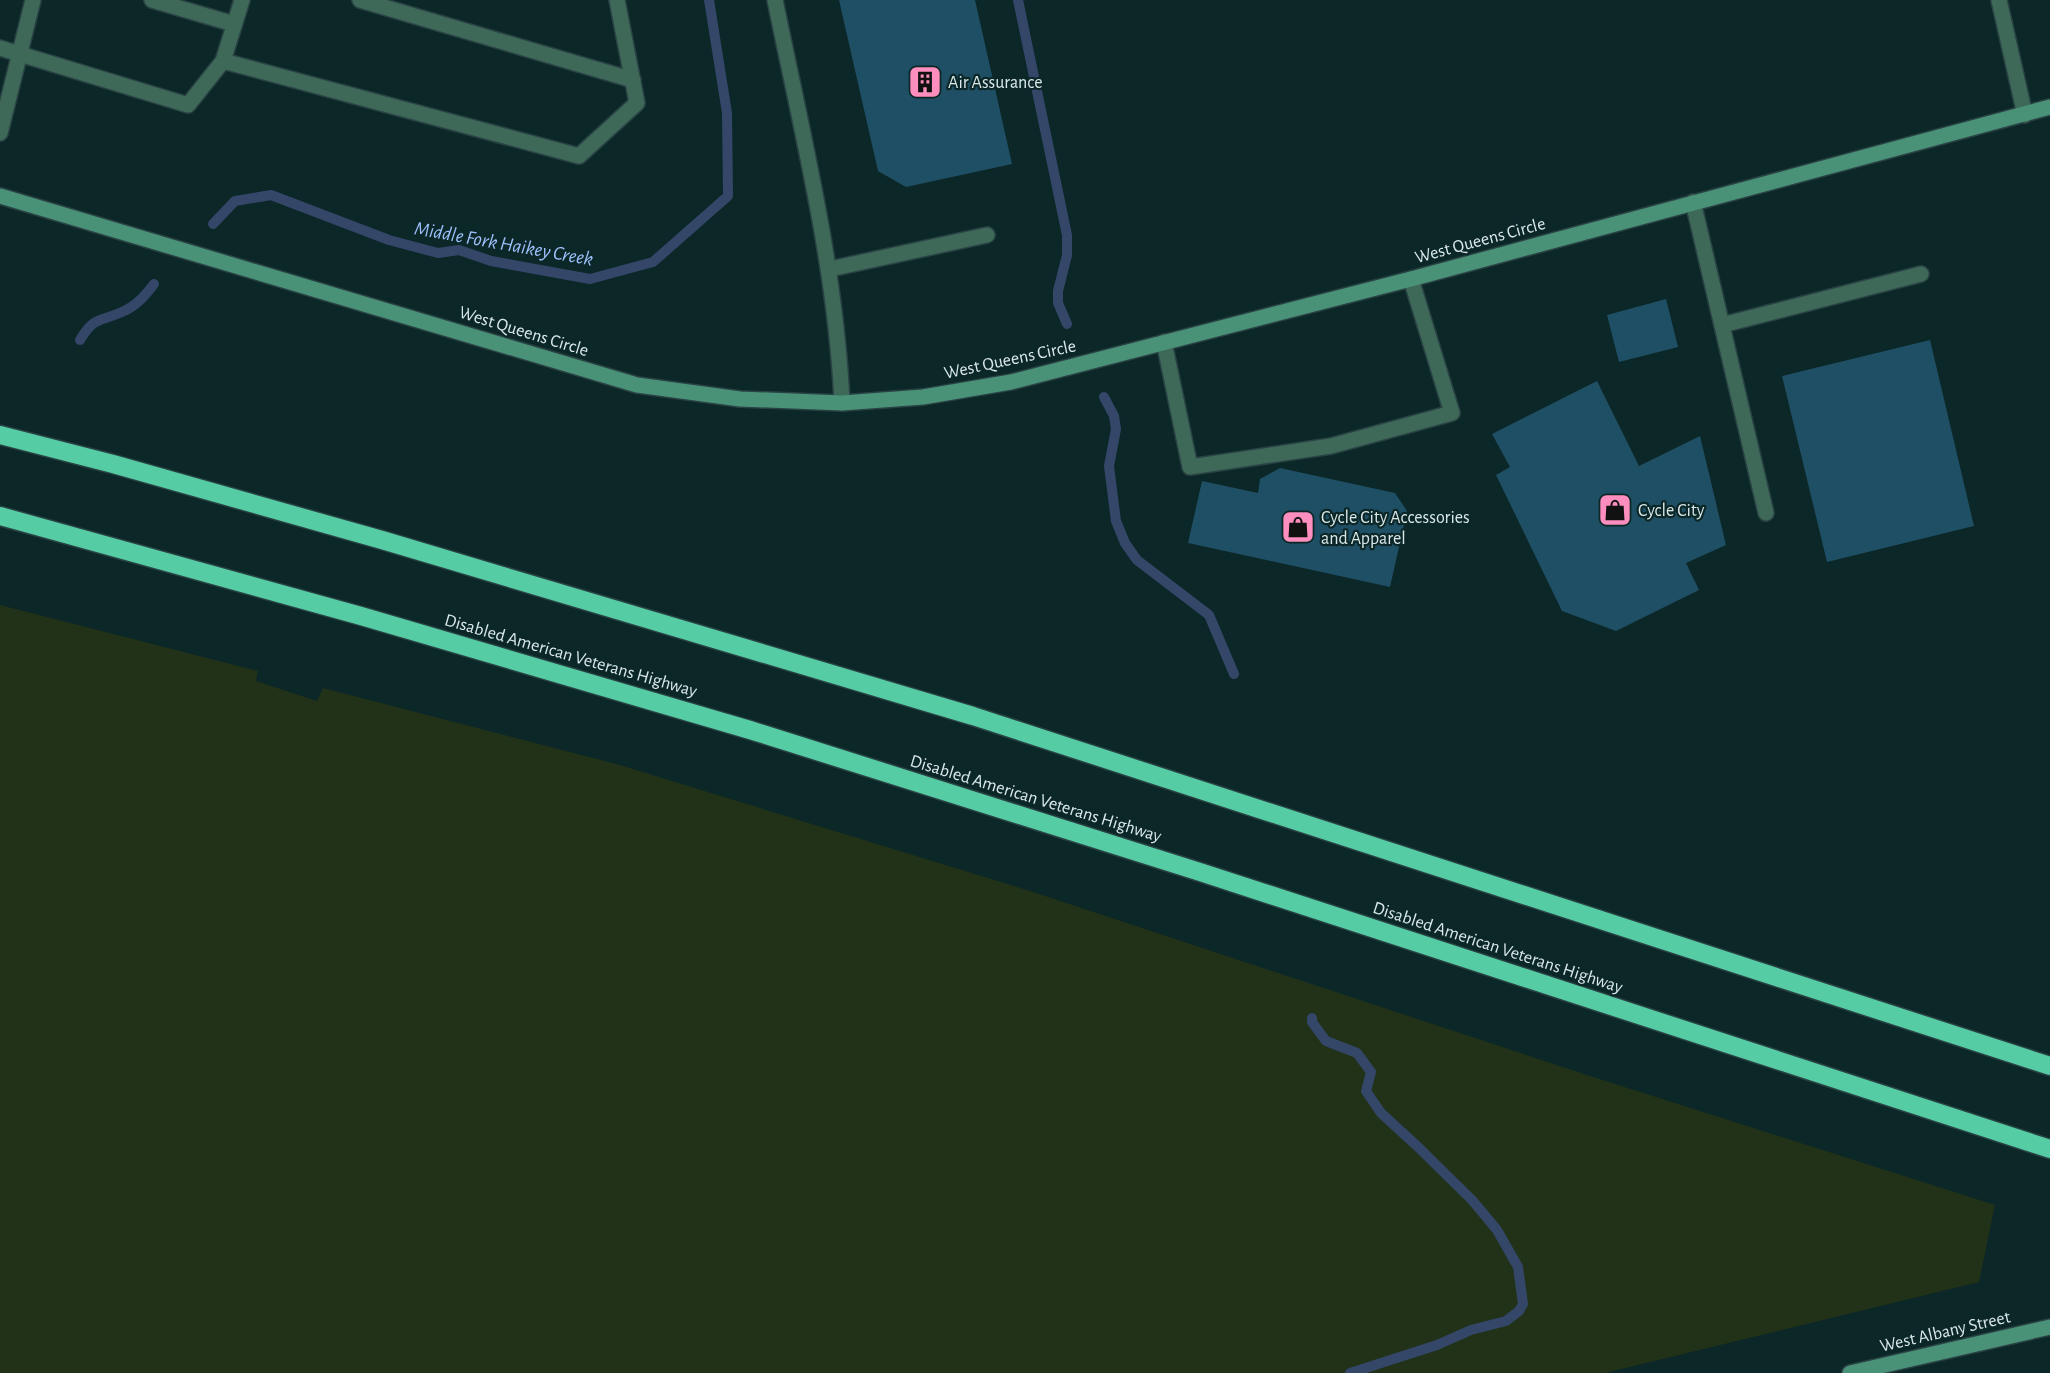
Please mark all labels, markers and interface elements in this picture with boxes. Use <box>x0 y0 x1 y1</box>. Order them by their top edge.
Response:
building icon: Air Assurance <box>907 64 943 100</box>
place label: Air Assurance <box>948 74 1043 92</box>
street label: West Queens Circle <box>1413 215 1547 267</box>
water label: Middle Fork Haikey Creek <box>413 218 595 270</box>
street label: West Queens Circle <box>457 304 591 360</box>
street label: West Queens Circle <box>943 337 1078 383</box>
shop icon: Cycle City <box>1597 492 1633 528</box>
place label: Cycle City <box>1638 502 1705 520</box>
shop icon: Cycle City Accessories and Apparel <box>1280 509 1316 545</box>
place label: Cycle City Accessories and Apparel <box>1321 509 1470 548</box>
street label: Disabled American Veterans Highway <box>442 611 699 701</box>
street label: Disabled American Veterans Highway <box>908 752 1164 846</box>
street label: Disabled American Veterans Highway <box>1370 899 1625 997</box>
street label: West Albany Street <box>1878 1308 2012 1356</box>

